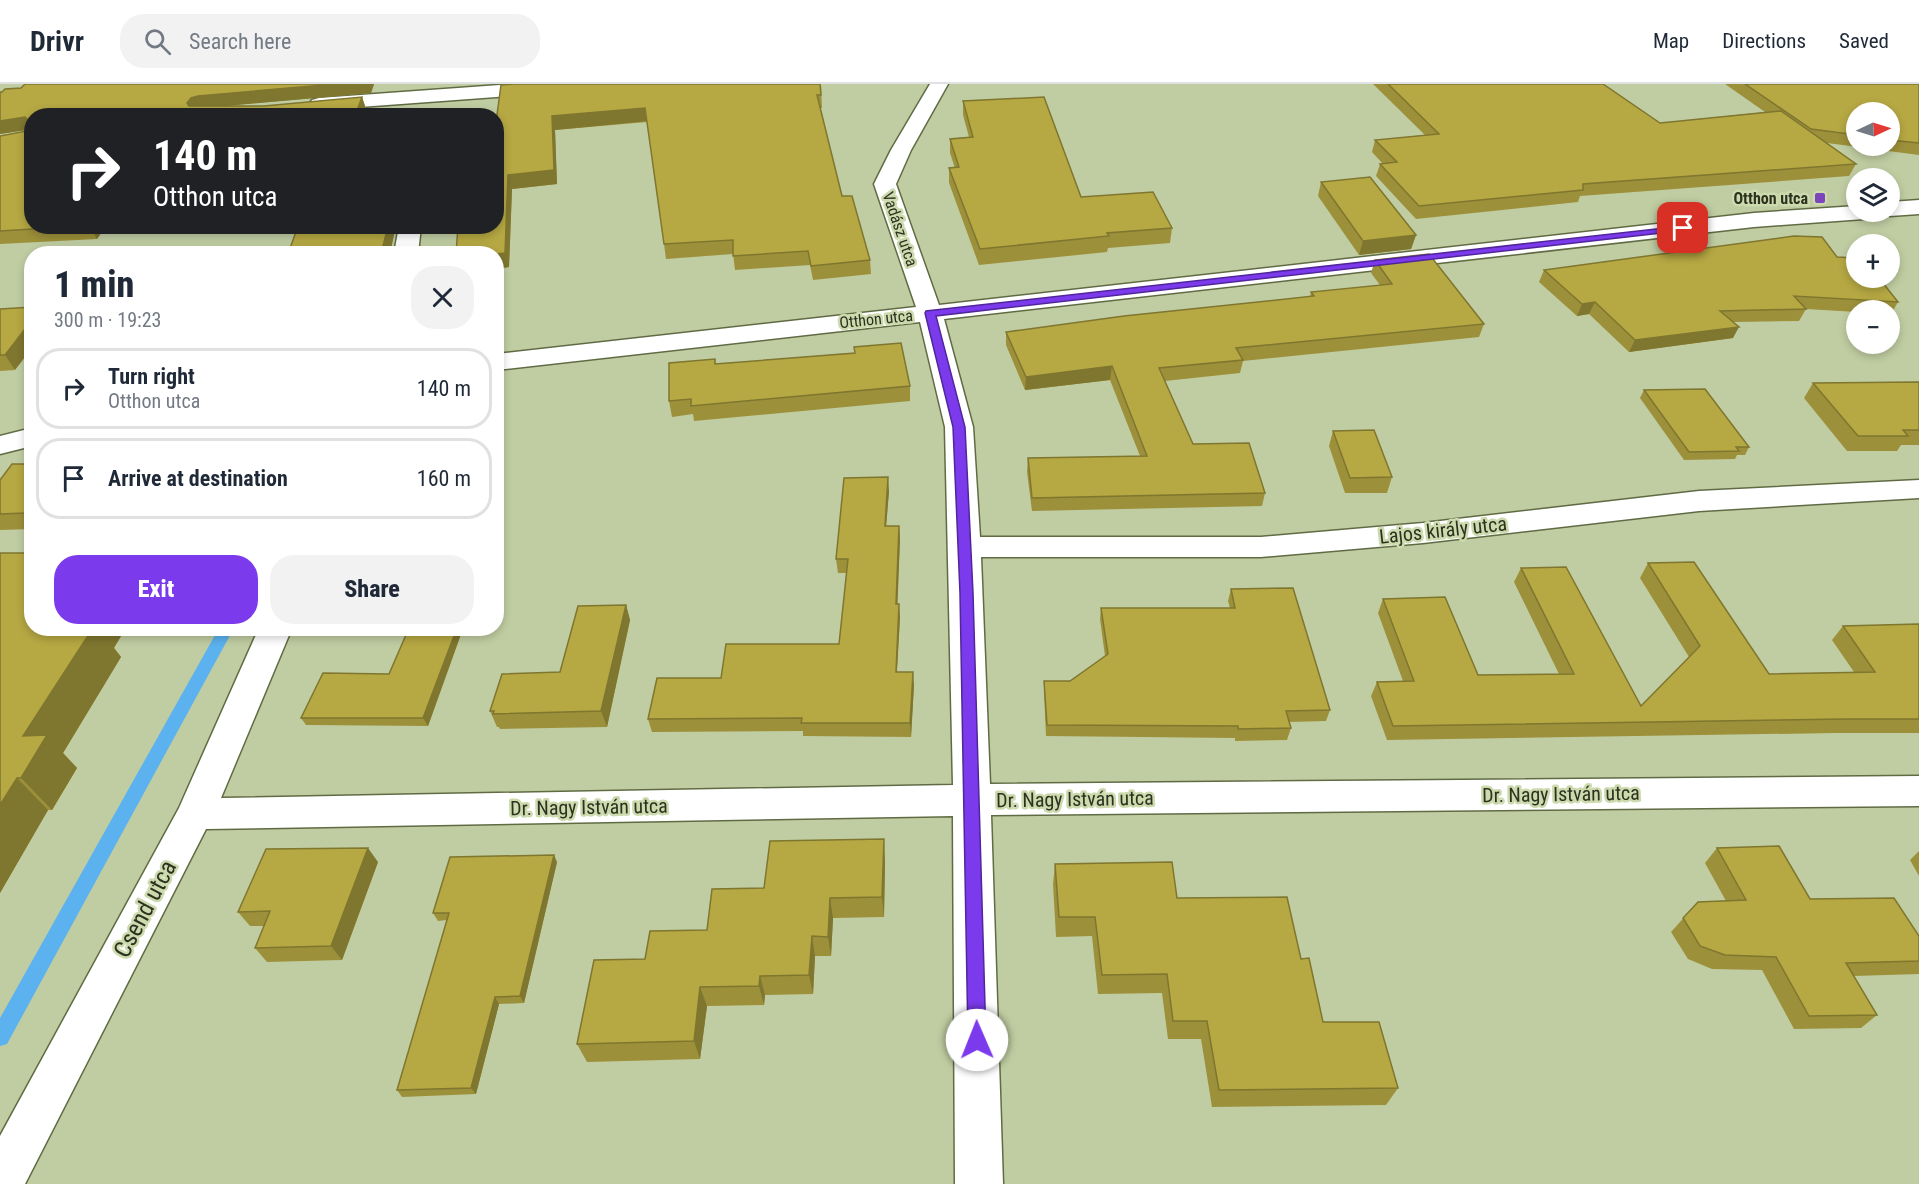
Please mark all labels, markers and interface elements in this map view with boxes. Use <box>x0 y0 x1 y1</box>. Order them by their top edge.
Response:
search box <box>120 14 540 68</box>
text: Drivr <box>30 25 84 58</box>
icon: search <box>141 25 174 58</box>
text: Search here <box>189 29 291 54</box>
text: Map <box>1653 29 1689 53</box>
text: Directions <box>1722 29 1806 53</box>
text: Saved <box>1839 29 1889 53</box>
north arrow <box>1846 102 1900 156</box>
map controls <box>1846 102 1900 354</box>
text: 140 m <box>153 131 258 180</box>
icon: right <box>54 132 132 210</box>
button: layers <box>1846 168 1900 222</box>
text: Otthon utca <box>153 181 278 213</box>
street label: Vadász utca <box>878 189 922 269</box>
place label: Otthon utca <box>1733 189 1808 208</box>
marker: Otthon utca <box>1813 191 1827 205</box>
pin <box>1657 202 1708 253</box>
icon: arrive <box>1666 211 1699 244</box>
button: + <box>1846 234 1900 288</box>
text: 1 min <box>54 264 134 306</box>
button: close <box>411 266 474 329</box>
button: − <box>1846 300 1900 354</box>
street label: Otthon utca <box>838 306 914 332</box>
text: 300 m · 19:23 <box>54 308 161 332</box>
text: Turn right <box>108 364 195 389</box>
icon: right <box>57 372 90 405</box>
text: 140 m <box>417 376 471 401</box>
text: Otthon utca <box>108 389 200 413</box>
icon: arrive <box>57 462 90 495</box>
text: Arrive at destination <box>108 466 288 491</box>
text: 160 m <box>417 466 471 491</box>
street label: Lajos király utca <box>1378 511 1508 549</box>
button: Exit <box>54 555 258 624</box>
button: Share <box>270 555 474 624</box>
street label: Dr. Nagy István utca <box>1482 781 1640 807</box>
street label: Dr. Nagy István utca <box>996 786 1154 812</box>
street label: Dr. Nagy István utca <box>510 794 668 820</box>
street label: Csend utca <box>108 856 182 962</box>
position arrow <box>945 1008 1009 1072</box>

